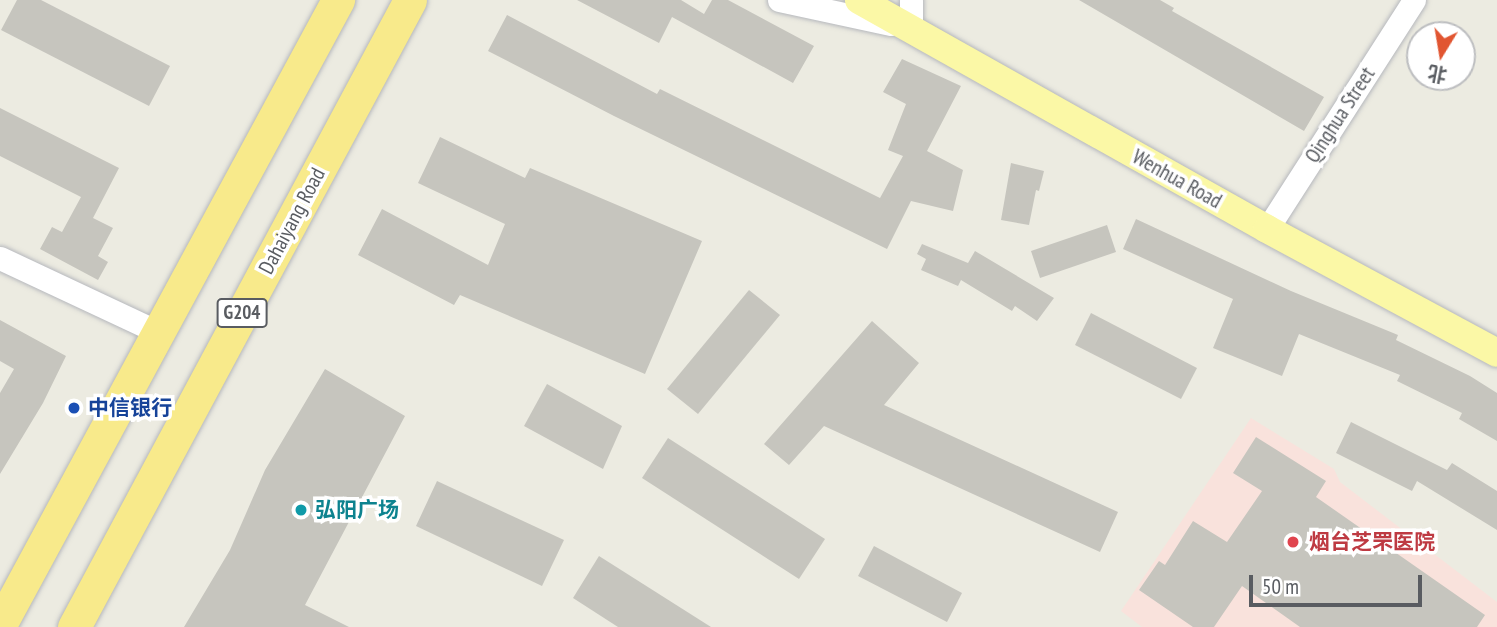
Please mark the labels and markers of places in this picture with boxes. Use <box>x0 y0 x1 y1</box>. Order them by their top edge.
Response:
place label: 中信银行 <box>88 395 172 421</box>
marker: 中信银行 <box>66 400 82 416</box>
place label: 弘阳广场 <box>315 497 399 523</box>
marker: 弘阳广场 <box>293 502 309 518</box>
place label: 烟台芝罘医院 <box>1309 529 1435 555</box>
marker: 烟台芝罘医院 <box>1283 532 1303 552</box>

